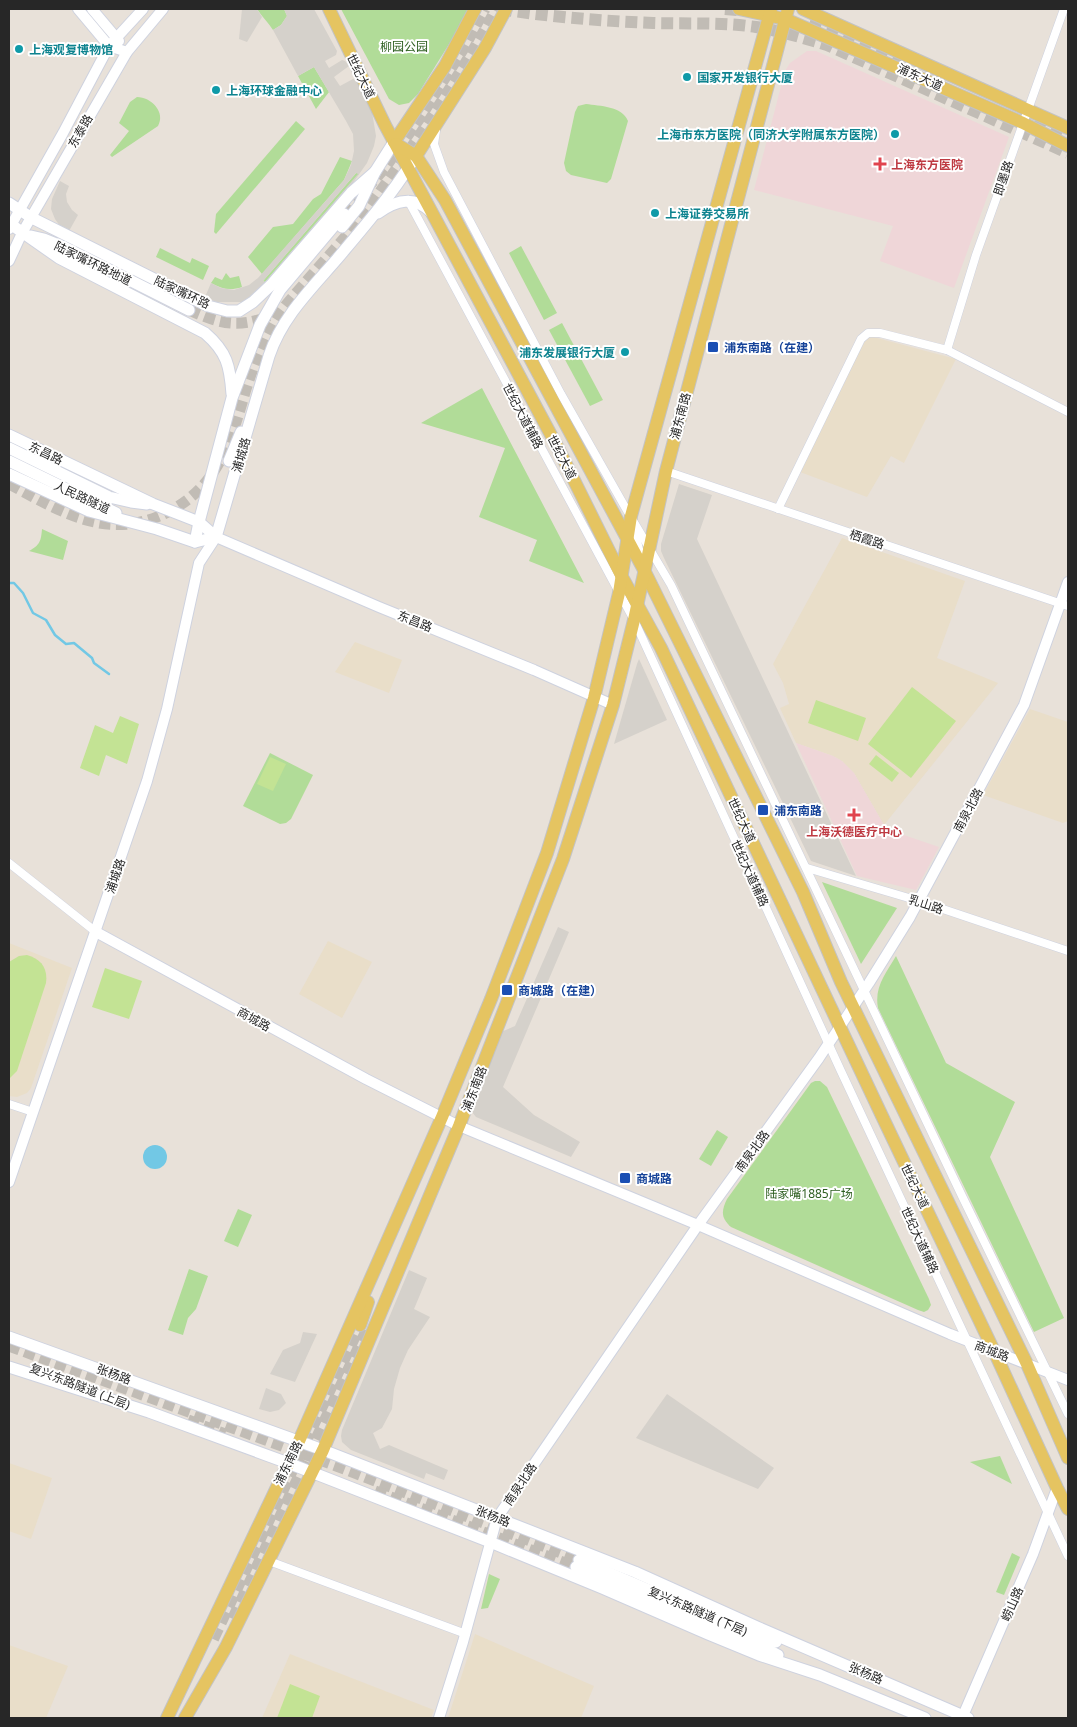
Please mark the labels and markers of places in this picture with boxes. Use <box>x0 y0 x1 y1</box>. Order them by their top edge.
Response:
place label: 上海观复博物馆 <box>29 41 113 58</box>
marker: 上海观复博物馆 <box>13 43 25 55</box>
place label: 国家开发银行大厦 <box>697 69 793 86</box>
marker: 国家开发银行大厦 <box>681 71 693 83</box>
place label: 上海环球金融中心 <box>226 82 322 99</box>
marker: 上海环球金融中心 <box>210 84 222 96</box>
place label: 上海市东方医院（同济大学附属东方医院） <box>657 126 885 143</box>
marker: 上海市东方医院（同济大学附属东方医院） <box>889 128 901 140</box>
place label: 上海东方医院 <box>891 156 963 173</box>
marker: 上海东方医院 <box>873 157 887 171</box>
place label: 上海证券交易所 <box>665 205 749 222</box>
marker: 上海证券交易所 <box>649 207 661 219</box>
place label: 浦东南路（在建） <box>724 339 820 356</box>
marker: 浦东南路（在建） <box>706 340 720 354</box>
place label: 浦东发展银行大厦 <box>519 344 615 361</box>
marker: 浦东发展银行大厦 <box>619 346 631 358</box>
place label: 浦东南路 <box>774 802 822 819</box>
marker: 浦东南路 <box>756 803 770 817</box>
marker: 上海沃德医疗中心 <box>847 808 861 822</box>
place label: 上海沃德医疗中心 <box>806 823 902 840</box>
place label: 商城路（在建） <box>518 982 602 999</box>
marker: 商城路（在建） <box>500 983 514 997</box>
place label: 商城路 <box>636 1170 672 1187</box>
marker: 商城路 <box>618 1171 632 1185</box>

